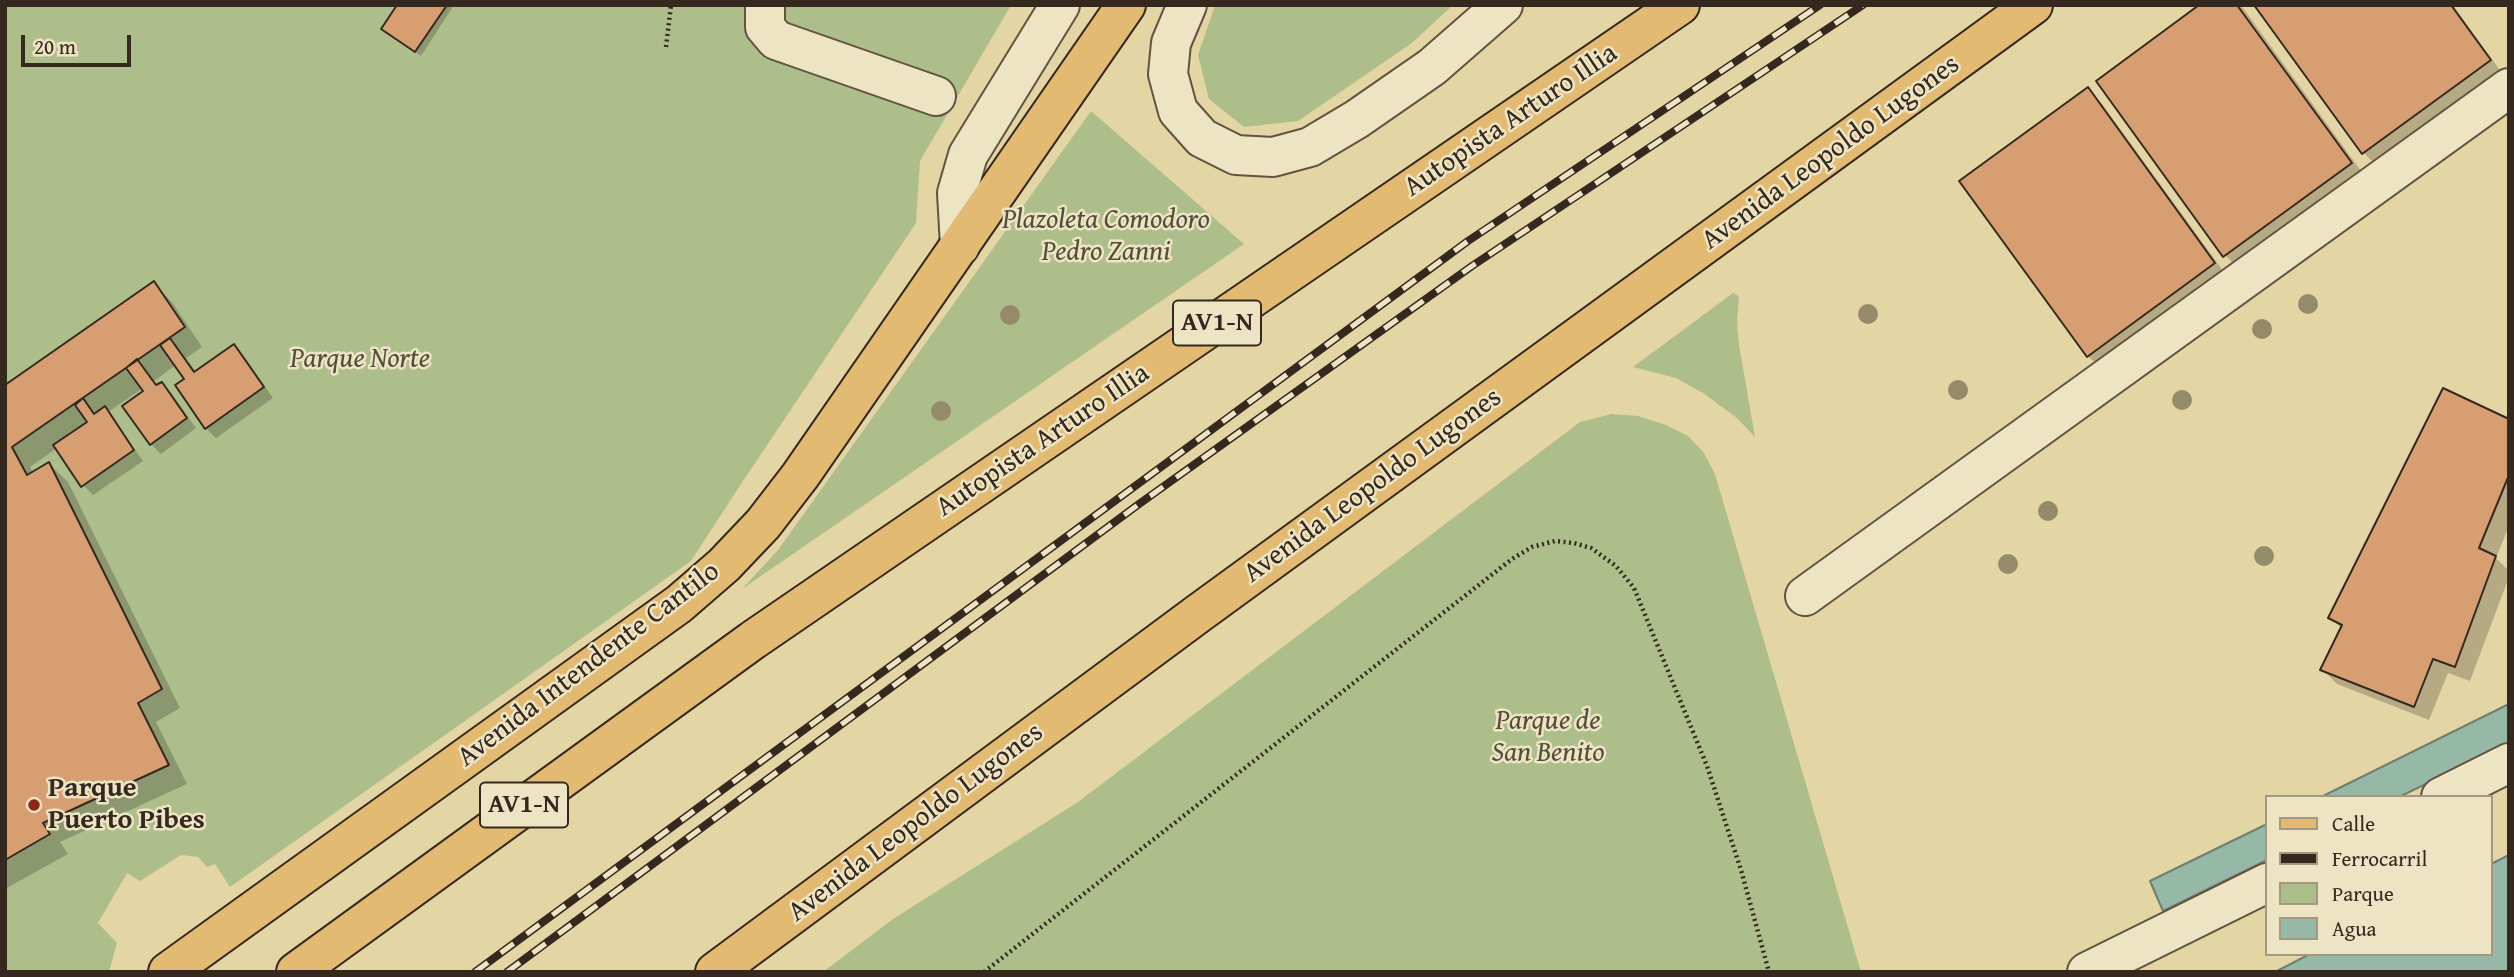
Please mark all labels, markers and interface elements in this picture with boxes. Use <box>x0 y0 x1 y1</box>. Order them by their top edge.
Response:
scale bar <box>24 21 135 65</box>
text: 20 m <box>34 31 76 62</box>
street label: Autopista Arturo Illia <box>1398 37 1624 205</box>
street label: Avenida Leopoldo Lugones <box>1695 48 1967 258</box>
park label: Plazoleta Comodoro Pedro Zanni <box>1002 204 1210 270</box>
road number: AV1-N <box>1173 300 1261 346</box>
park label: Parque Norte <box>290 343 430 377</box>
street label: Autopista Arturo Illia <box>930 357 1156 525</box>
street label: Avenida Leopoldo Lugones <box>1237 381 1509 591</box>
street label: Avenida Intendente Cantilo <box>451 555 727 775</box>
park label: Parque de San Benito <box>1492 705 1604 771</box>
street label: Avenida Leopoldo Lugones <box>782 716 1050 930</box>
place label: Parque Puerto Pibes <box>48 772 205 838</box>
road number: AV1-N <box>480 782 568 828</box>
legend <box>2266 795 2493 956</box>
marker: Parque Puerto Pibes <box>26 797 42 813</box>
text: Calle <box>2332 808 2375 839</box>
text: Ferrocarril <box>2332 843 2427 874</box>
text: Parque <box>2332 878 2394 909</box>
text: Agua <box>2332 913 2376 944</box>

